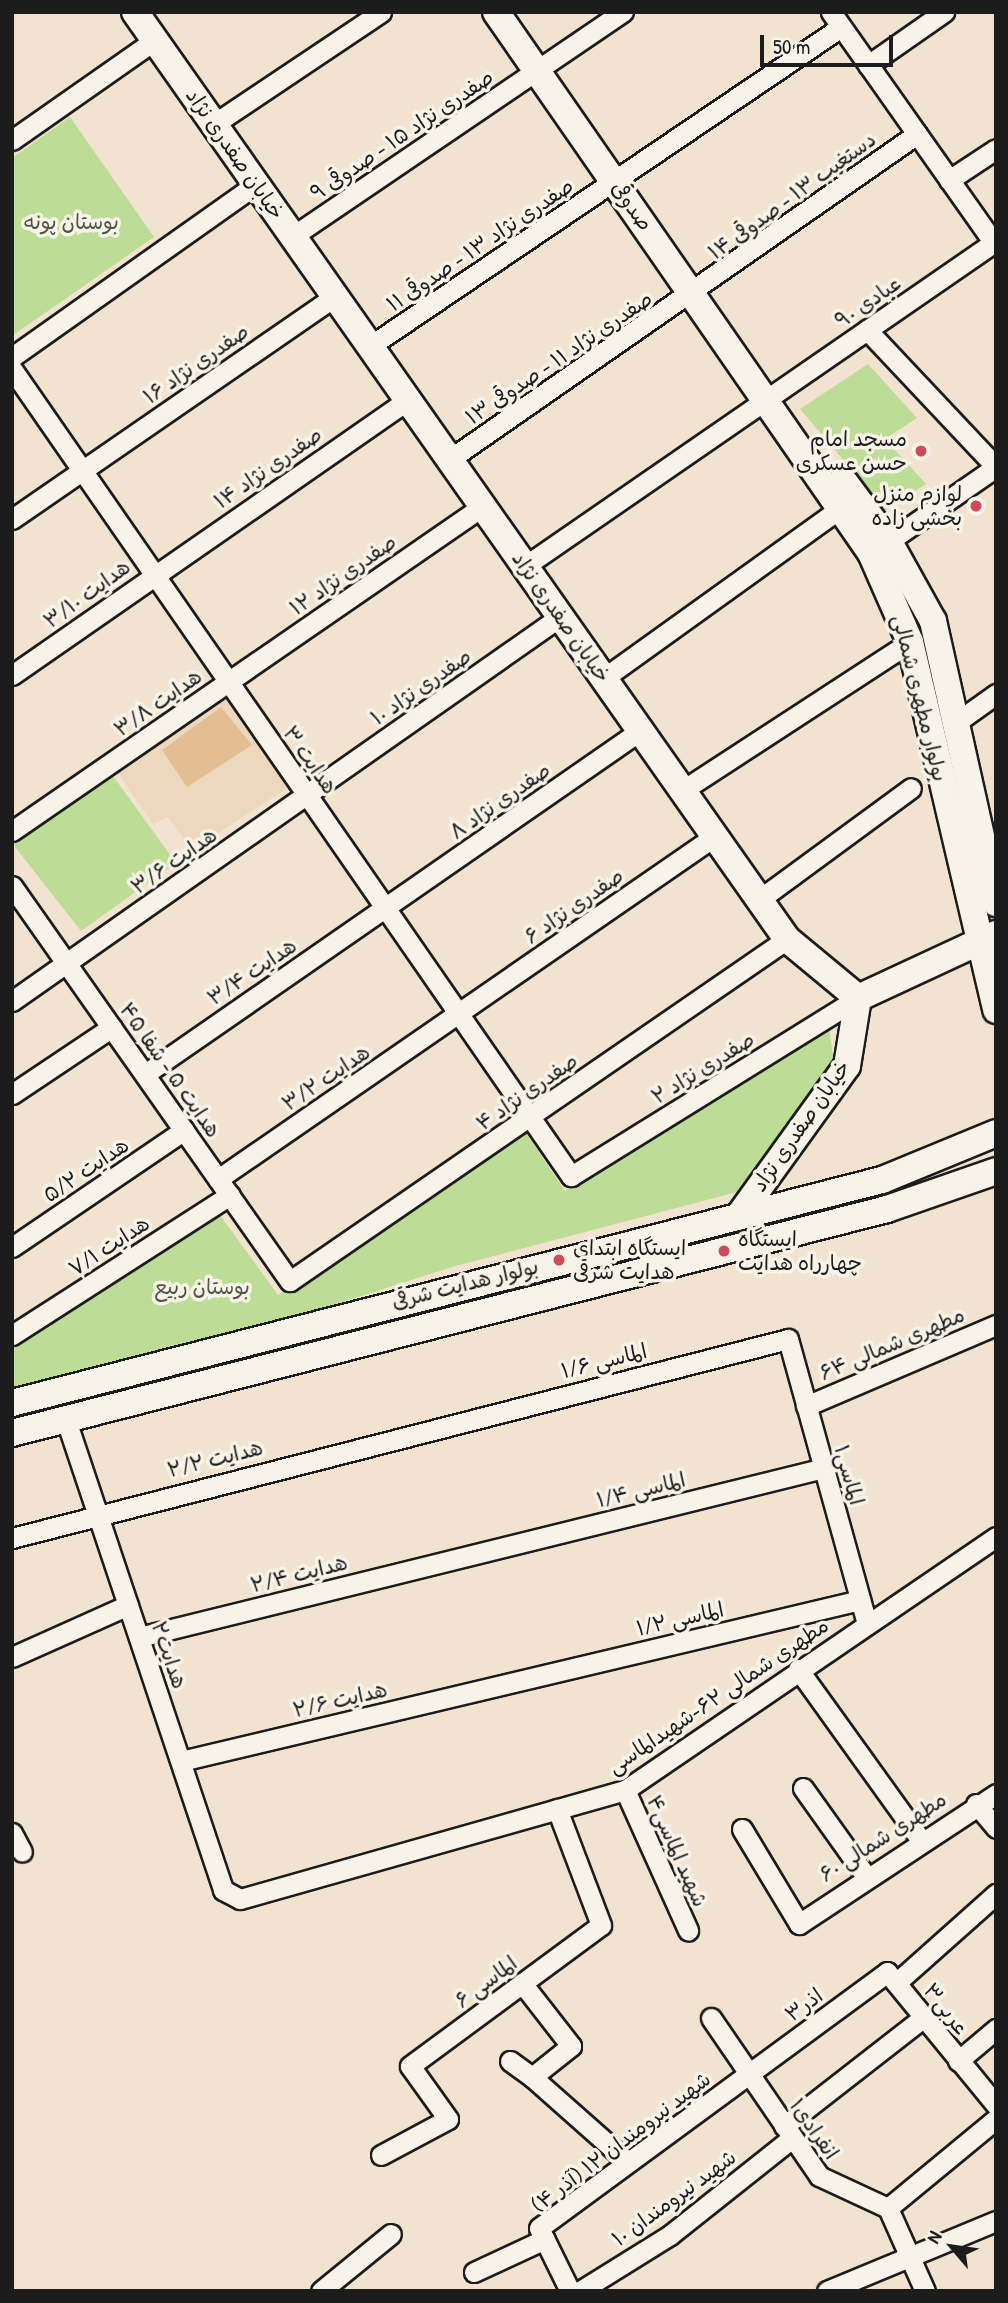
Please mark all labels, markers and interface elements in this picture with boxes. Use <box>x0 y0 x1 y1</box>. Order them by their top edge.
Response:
scale bar <box>763 21 896 65</box>
text: 50 m <box>773 32 810 61</box>
street label: صفدری نژاد ۱۵ - صدوقی ۹ <box>306 64 498 206</box>
street label: خیابان صفدری نژاد <box>180 84 290 224</box>
street label: دستغیب ۱۳ - صدوقی ۱۴ <box>703 127 881 265</box>
street label: صفدری نژاد ۱۳ - صدوقی ۱۱ <box>382 173 578 317</box>
street label: صدوقی <box>606 176 658 236</box>
park label: بوستان پونه <box>23 209 119 235</box>
street label: عبادی ۹۰ <box>830 270 906 334</box>
street label: صفدری نژاد ۱۱ - صدوقی ۱۳ <box>461 286 657 430</box>
street label: صفدری نژاد ۱۶ <box>139 319 253 409</box>
street label: صفدری نژاد ۱۴ <box>209 422 327 514</box>
place label: مسجد امام حسن عسکری <box>796 426 907 476</box>
marker: مسجد امام حسن عسکری <box>913 443 929 459</box>
place label: لوازم منزل بخشی زاده <box>871 481 962 531</box>
marker: لوازم منزل بخشی زاده <box>968 498 984 514</box>
street label: صفدری نژاد ۱۲ <box>285 529 401 621</box>
street label: خیابان صفدری نژاد <box>506 547 616 687</box>
street label: هدایت ۳/۱۰ <box>39 554 135 634</box>
street label: بولوار مطهری شمالی <box>887 612 953 784</box>
street label: صفدری نژاد ۱۰ <box>366 643 476 731</box>
street label: هدایت ۳/۸ <box>109 664 207 742</box>
street label: هدایت ۳ <box>278 721 342 799</box>
street label: صفدری نژاد ۸ <box>445 757 555 845</box>
street label: هدایت ۳/۶ <box>126 822 222 900</box>
street label: صفدری نژاد ۶ <box>520 863 628 949</box>
street label: هدایت ۳/۴ <box>203 933 301 1011</box>
street label: هدایت ۵ - شفا ۴۵ <box>114 998 226 1142</box>
street label: صفدری نژاد ۲ <box>647 1026 759 1110</box>
street label: هدایت ۳/۲ <box>277 1039 375 1117</box>
street label: صفدری نژاد ۴ <box>471 1048 583 1136</box>
street label: خیابان صفدری نژاد <box>746 1056 856 1196</box>
street label: هدایت ۵/۲ <box>38 1132 134 1208</box>
street label: هدایت ۷/۱ <box>64 1211 154 1281</box>
place label: ایستگاه چهارراه هدایت <box>738 1226 862 1276</box>
place label: ایستگاه ابتدای هدایت شرقی <box>573 1235 686 1285</box>
marker: ایستگاه چهارراه هدایت <box>716 1243 732 1259</box>
marker: ایستگاه ابتدای هدایت شرقی <box>551 1252 567 1268</box>
street label: بولوار هدایت شرقی <box>389 1254 541 1314</box>
park label: بوستان ربیع <box>154 1274 250 1300</box>
street label: مطهری شمالی ۶۴ <box>816 1302 968 1386</box>
street label: الماسی ۱/۶ <box>558 1338 650 1384</box>
street label: هدایت ۲/۲ <box>165 1435 265 1483</box>
street label: الماسی۱ <box>828 1442 870 1508</box>
street label: الماسی ۱/۴ <box>594 1467 688 1513</box>
street label: هدایت ۲/۴ <box>248 1550 350 1598</box>
street label: الماسی ۱/۲ <box>634 1597 726 1641</box>
street label: مطهری شمالی ۶۲-شهیدالماسی <box>603 1613 833 1779</box>
street label: هدایت۲ <box>146 1618 192 1692</box>
street label: هدایت ۲/۶ <box>290 1677 390 1723</box>
street label: مطهری شمالی ۶۰ <box>815 1787 951 1887</box>
street label: شهید الماسی۴ <box>641 1791 713 1911</box>
street label: الماسی ۶ <box>450 1951 522 2013</box>
street label: عربی۳ <box>918 1978 974 2040</box>
street label: اذر۳ <box>780 1983 828 2027</box>
street label: شهید نیرومندان ۱۲ (آذر ۴) <box>526 2066 716 2218</box>
street label: انفرادی۱ <box>784 2094 844 2164</box>
street label: شهید نیرومندان ۱۰ <box>607 2144 741 2252</box>
north arrow <box>917 2212 987 2282</box>
text: N <box>920 2226 947 2248</box>

